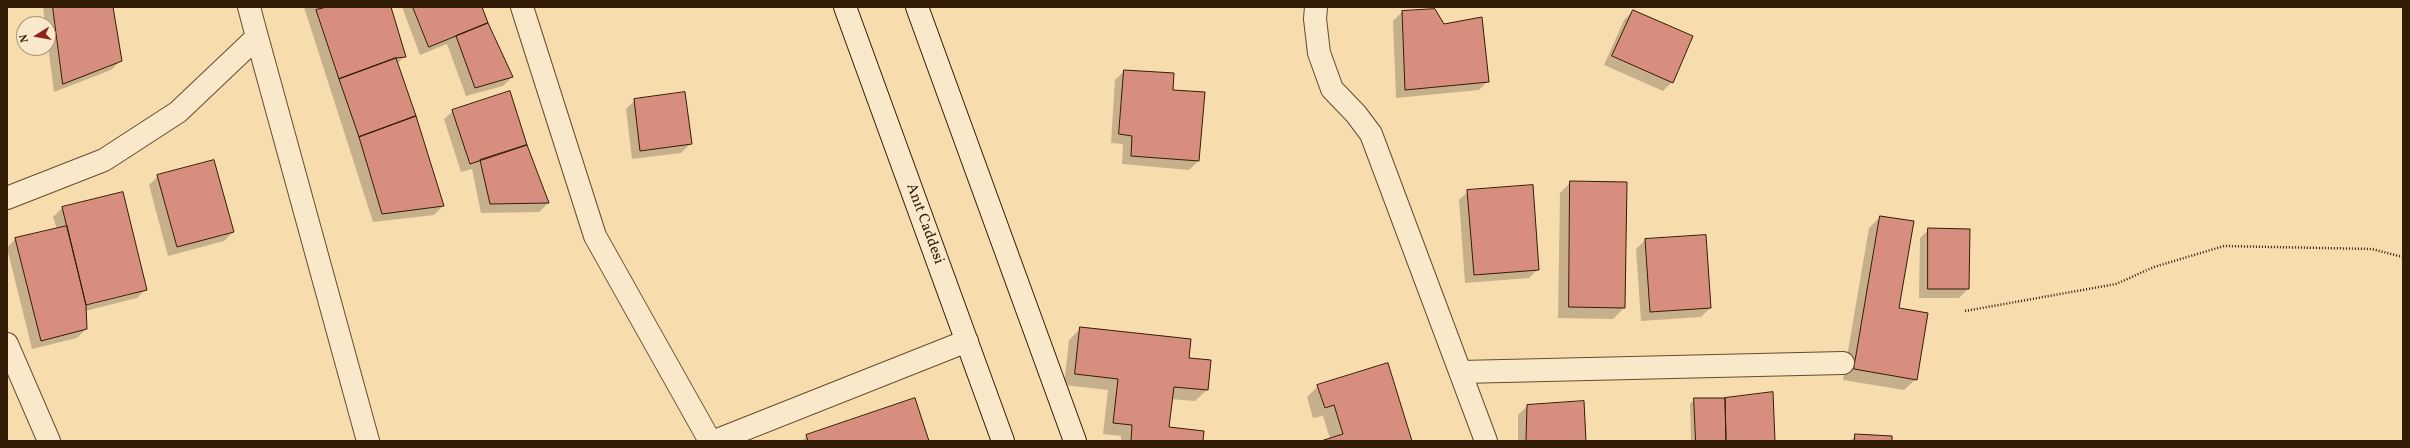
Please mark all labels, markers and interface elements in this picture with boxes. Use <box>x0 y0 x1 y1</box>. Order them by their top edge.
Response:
north arrow <box>16 16 56 56</box>
text: N <box>17 33 33 44</box>
street label: Anıt Caddesi <box>901 181 947 267</box>

